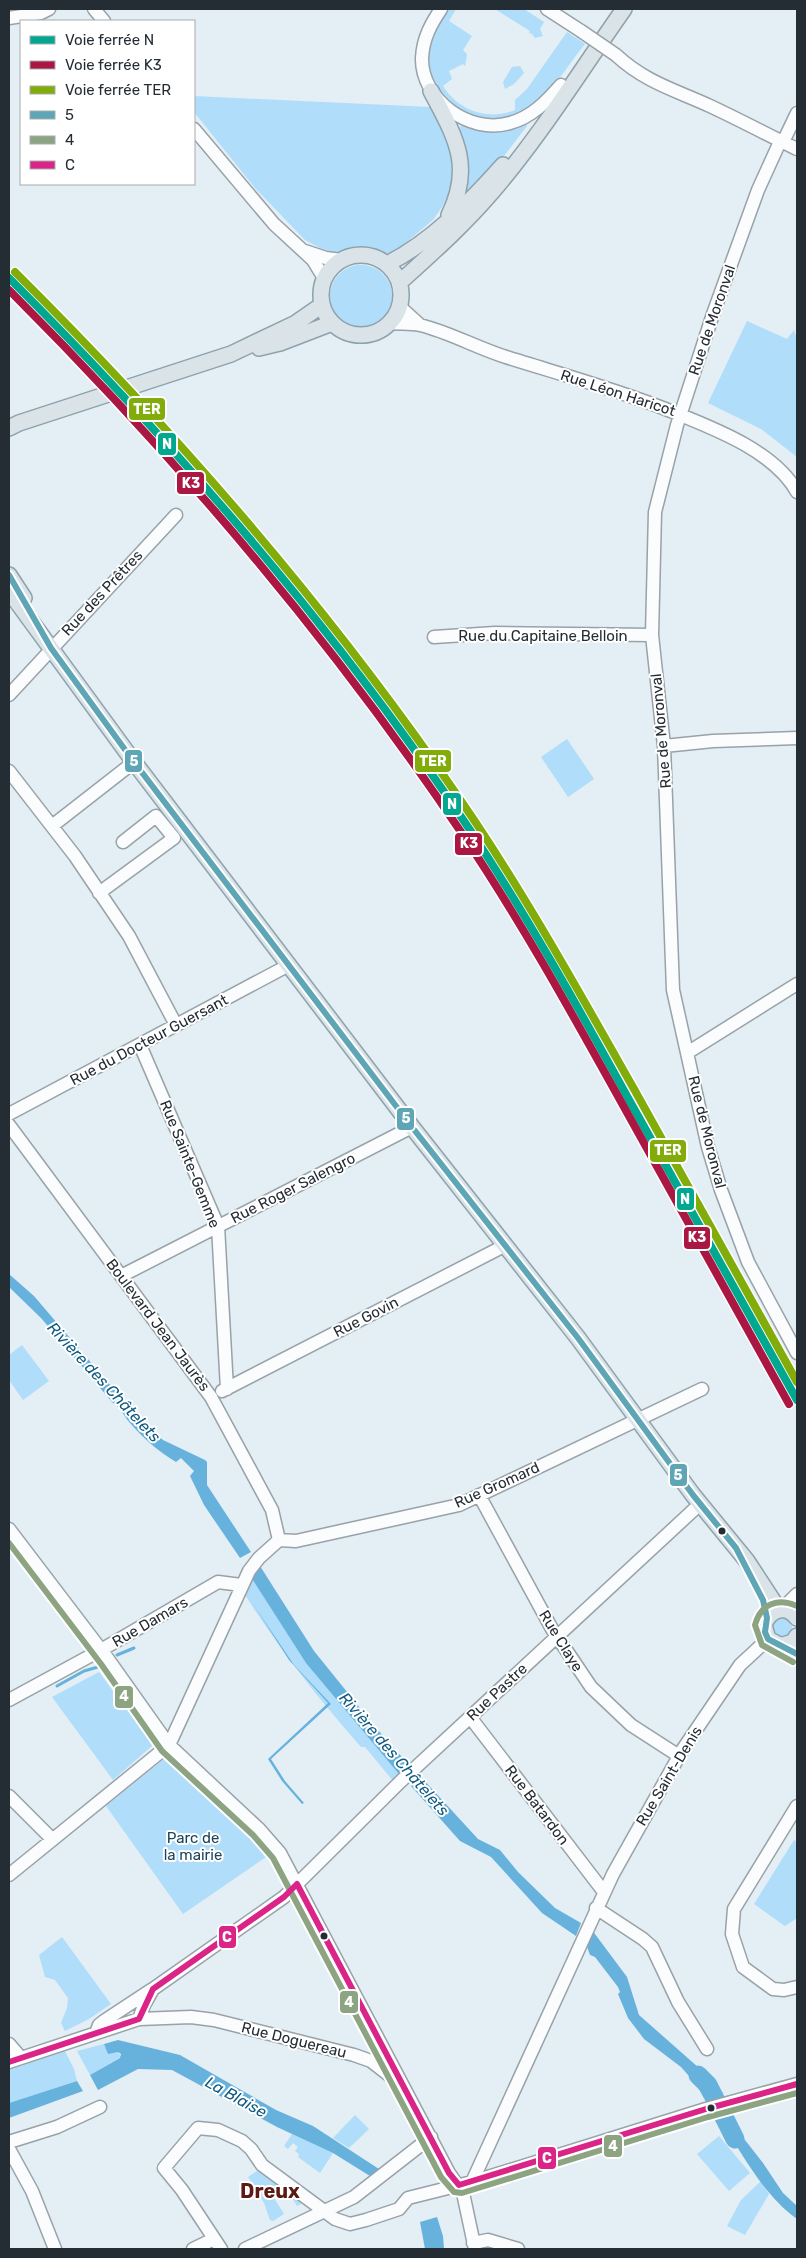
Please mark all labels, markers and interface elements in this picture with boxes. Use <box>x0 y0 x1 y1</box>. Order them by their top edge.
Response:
legend <box>20 20 195 185</box>
text: Voie ferrée N <box>65 31 154 49</box>
text: Voie ferrée K3 <box>65 56 162 74</box>
text: Voie ferrée TER <box>65 81 171 99</box>
text: 5 <box>65 106 74 124</box>
text: 4 <box>65 131 74 149</box>
text: C <box>65 156 75 174</box>
street label: Rue de Moronval <box>685 263 739 377</box>
street label: Rue Léon Haricot <box>558 366 678 420</box>
line badge: TER <box>128 397 166 421</box>
text: TER <box>133 401 161 418</box>
line badge: N <box>157 432 177 456</box>
text: N <box>162 436 172 453</box>
line badge: K3 <box>176 471 205 495</box>
text: K3 <box>182 475 200 492</box>
street label: Rue des Prêtres <box>58 546 147 640</box>
street label: Rue du Capitaine Belloin <box>458 627 628 645</box>
street label: Rue de Moronval <box>647 673 675 789</box>
line badge: 5 <box>124 749 143 773</box>
line badge: TER <box>414 749 452 773</box>
text: 5 <box>129 753 139 770</box>
text: TER <box>419 753 447 770</box>
line badge: N <box>442 792 462 816</box>
text: N <box>447 796 457 813</box>
line badge: K3 <box>454 832 483 856</box>
text: K3 <box>460 835 478 852</box>
street label: Rue du Docteur Guersant <box>67 991 231 1089</box>
street label: Rue de Moronval <box>684 1074 730 1190</box>
street label: Rue Sainte-Gemme <box>156 1097 224 1231</box>
line badge: 5 <box>396 1107 415 1131</box>
text: 5 <box>401 1110 411 1127</box>
line badge: TER <box>649 1139 687 1163</box>
text: TER <box>654 1142 682 1159</box>
street label: Rue Roger Salengro <box>228 1149 358 1227</box>
line badge: N <box>676 1187 695 1211</box>
text: N <box>680 1191 690 1208</box>
line badge: K3 <box>683 1226 711 1250</box>
text: K3 <box>688 1229 706 1246</box>
street label: Boulevard Jean Jaurès <box>102 1255 214 1395</box>
street label: Rue Govin <box>330 1293 402 1341</box>
water label: Rivière des Châtelets <box>43 1318 165 1446</box>
street label: Rue Gromard <box>452 1458 542 1512</box>
line badge: 5 <box>669 1463 688 1487</box>
text: 5 <box>673 1467 683 1484</box>
unlabelled marker <box>717 1526 727 1536</box>
street label: Rue Damars <box>109 1593 191 1651</box>
street label: Rue Claye <box>535 1607 587 1675</box>
street label: Rue Pastre <box>463 1659 531 1725</box>
line badge: 4 <box>114 1685 134 1709</box>
text: 4 <box>119 1688 129 1705</box>
water label: Rivière des Châtelets <box>335 1688 453 1820</box>
street label: Rue Saint-Denis <box>632 1723 706 1829</box>
street label: Rue Batardon <box>501 1761 573 1849</box>
park label: Parc de la mairie <box>164 1829 222 1864</box>
line badge: C <box>218 1925 237 1949</box>
text: C <box>222 1929 232 1946</box>
unlabelled marker <box>319 1931 329 1941</box>
line badge: 4 <box>339 1990 359 2014</box>
text: 4 <box>344 1994 354 2011</box>
street label: Rue Doguereau <box>240 2018 348 2062</box>
water label: La Blaise <box>202 2072 270 2122</box>
unlabelled marker <box>706 2103 716 2113</box>
line badge: 4 <box>603 2134 623 2158</box>
text: 4 <box>608 2138 618 2155</box>
line badge: C <box>537 2146 557 2170</box>
text: C <box>542 2150 552 2167</box>
district label: Dreux <box>240 2179 300 2203</box>

